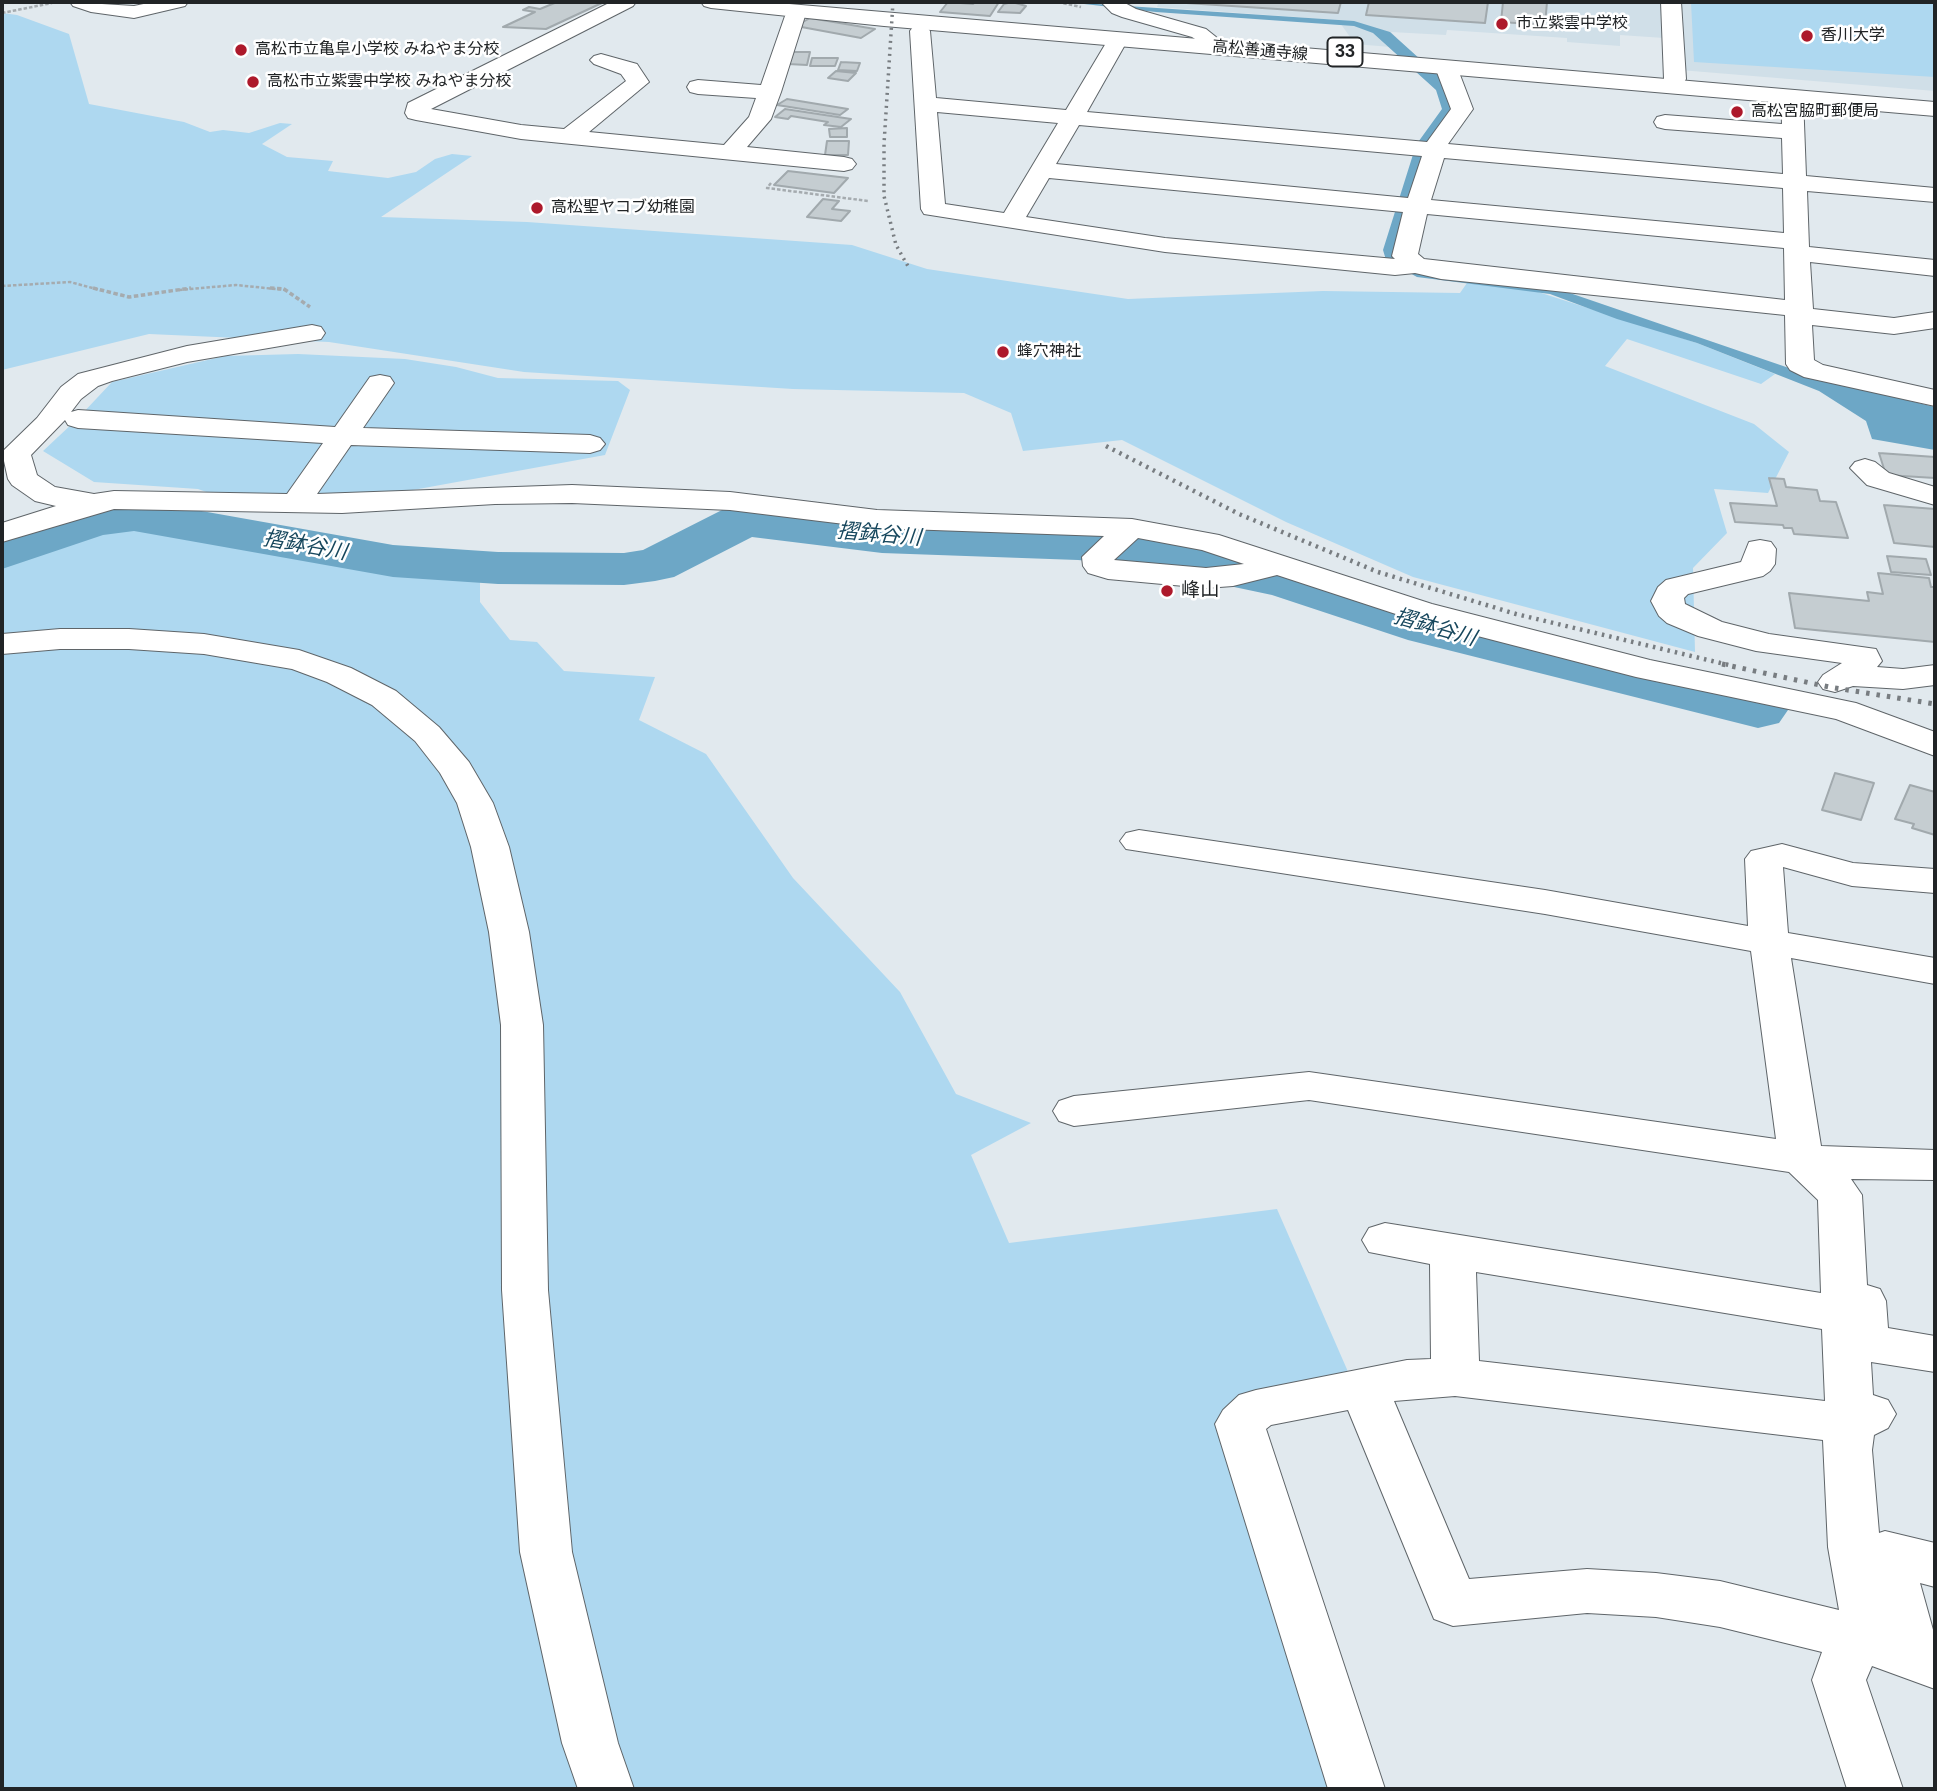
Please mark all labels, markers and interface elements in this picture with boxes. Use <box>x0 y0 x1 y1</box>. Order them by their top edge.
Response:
place label: 市立紫雲中学校 <box>1516 14 1628 34</box>
marker: 市立紫雲中学校 <box>1494 16 1510 32</box>
place label: 香川大学 <box>1821 26 1885 46</box>
marker: 香川大学 <box>1799 28 1815 44</box>
street label: 高松善通寺線 <box>1211 37 1309 65</box>
road number: 33 <box>1328 38 1362 66</box>
place label: 高松市立亀阜小学校 みねやま分校 <box>255 40 499 60</box>
marker: 高松市立亀阜小学校 みねやま分校 <box>233 42 249 58</box>
place label: 高松市立紫雲中学校 みねやま分校 <box>267 72 511 92</box>
marker: 高松市立紫雲中学校 みねやま分校 <box>245 74 261 90</box>
place label: 高松宮脇町郵便局 <box>1751 102 1879 122</box>
marker: 高松宮脇町郵便局 <box>1729 104 1745 120</box>
place label: 高松聖ヤコブ幼稚園 <box>551 198 695 218</box>
marker: 高松聖ヤコブ幼稚園 <box>529 200 545 216</box>
place label: 蜂穴神社 <box>1017 342 1081 362</box>
marker: 蜂穴神社 <box>995 344 1011 360</box>
water label: 摺鉢谷川 <box>836 519 922 551</box>
water label: 摺鉢谷川 <box>261 526 349 566</box>
place label: 峰山 <box>1181 580 1219 602</box>
marker: 峰山 <box>1159 583 1175 599</box>
water label: 摺鉢谷川 <box>1391 604 1479 652</box>

